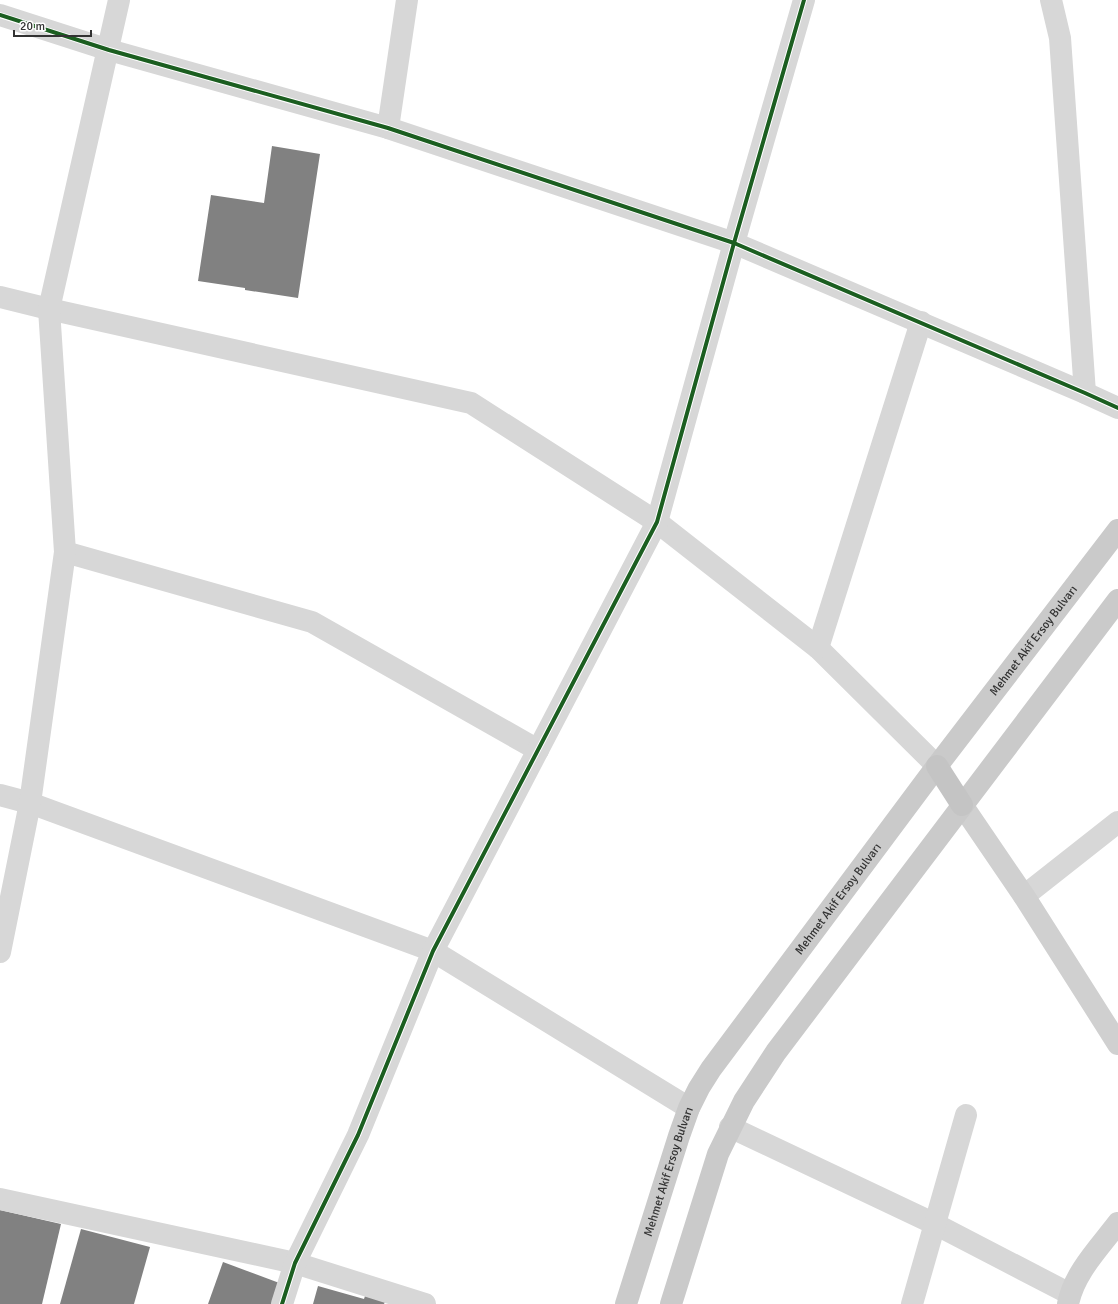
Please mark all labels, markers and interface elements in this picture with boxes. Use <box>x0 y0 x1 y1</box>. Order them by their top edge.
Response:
scale bar <box>14 12 91 38</box>
text: 20 m <box>20 19 45 34</box>
street label: Mehmet Akif Ersoy Bulvarı <box>986 582 1080 699</box>
street label: Mehmet Akif Ersoy Bulvarı <box>791 840 884 958</box>
street label: Mehmet Akif Ersoy Bulvarı <box>640 1105 696 1238</box>

